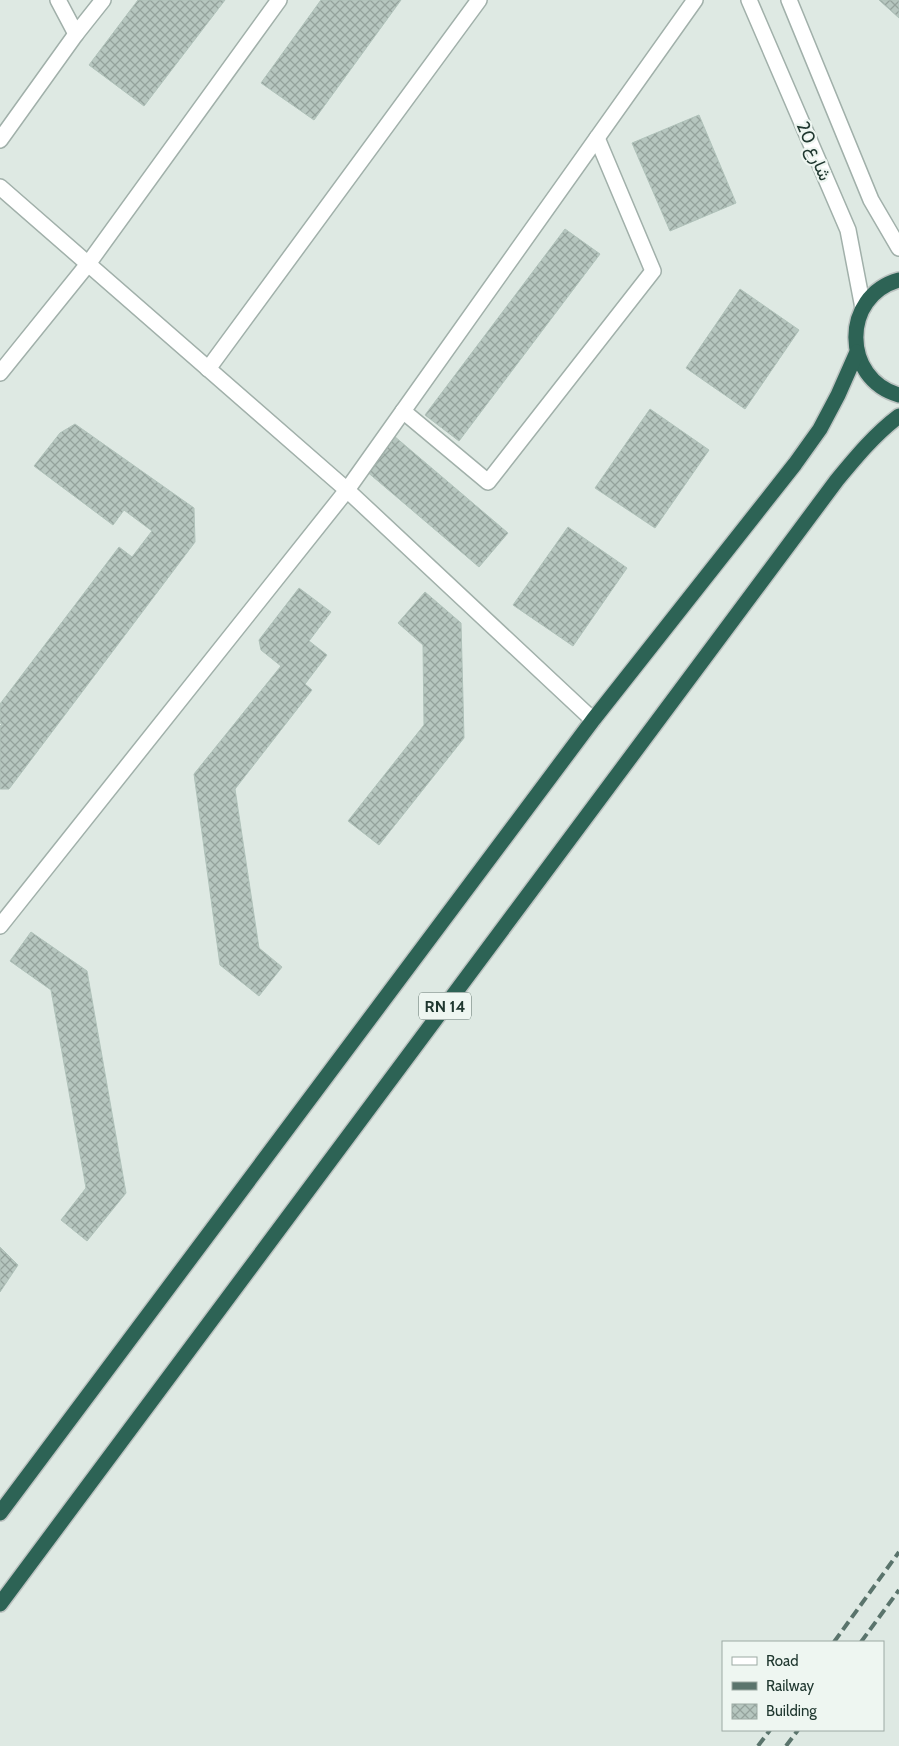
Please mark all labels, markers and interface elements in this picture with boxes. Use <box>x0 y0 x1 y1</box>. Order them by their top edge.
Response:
street label: شارع 20 <box>791 118 836 184</box>
road number: RN 14 <box>419 992 471 1019</box>
legend <box>722 1641 884 1731</box>
text: Road <box>766 1652 799 1670</box>
text: Railway <box>766 1677 815 1695</box>
text: Building <box>766 1702 817 1720</box>

